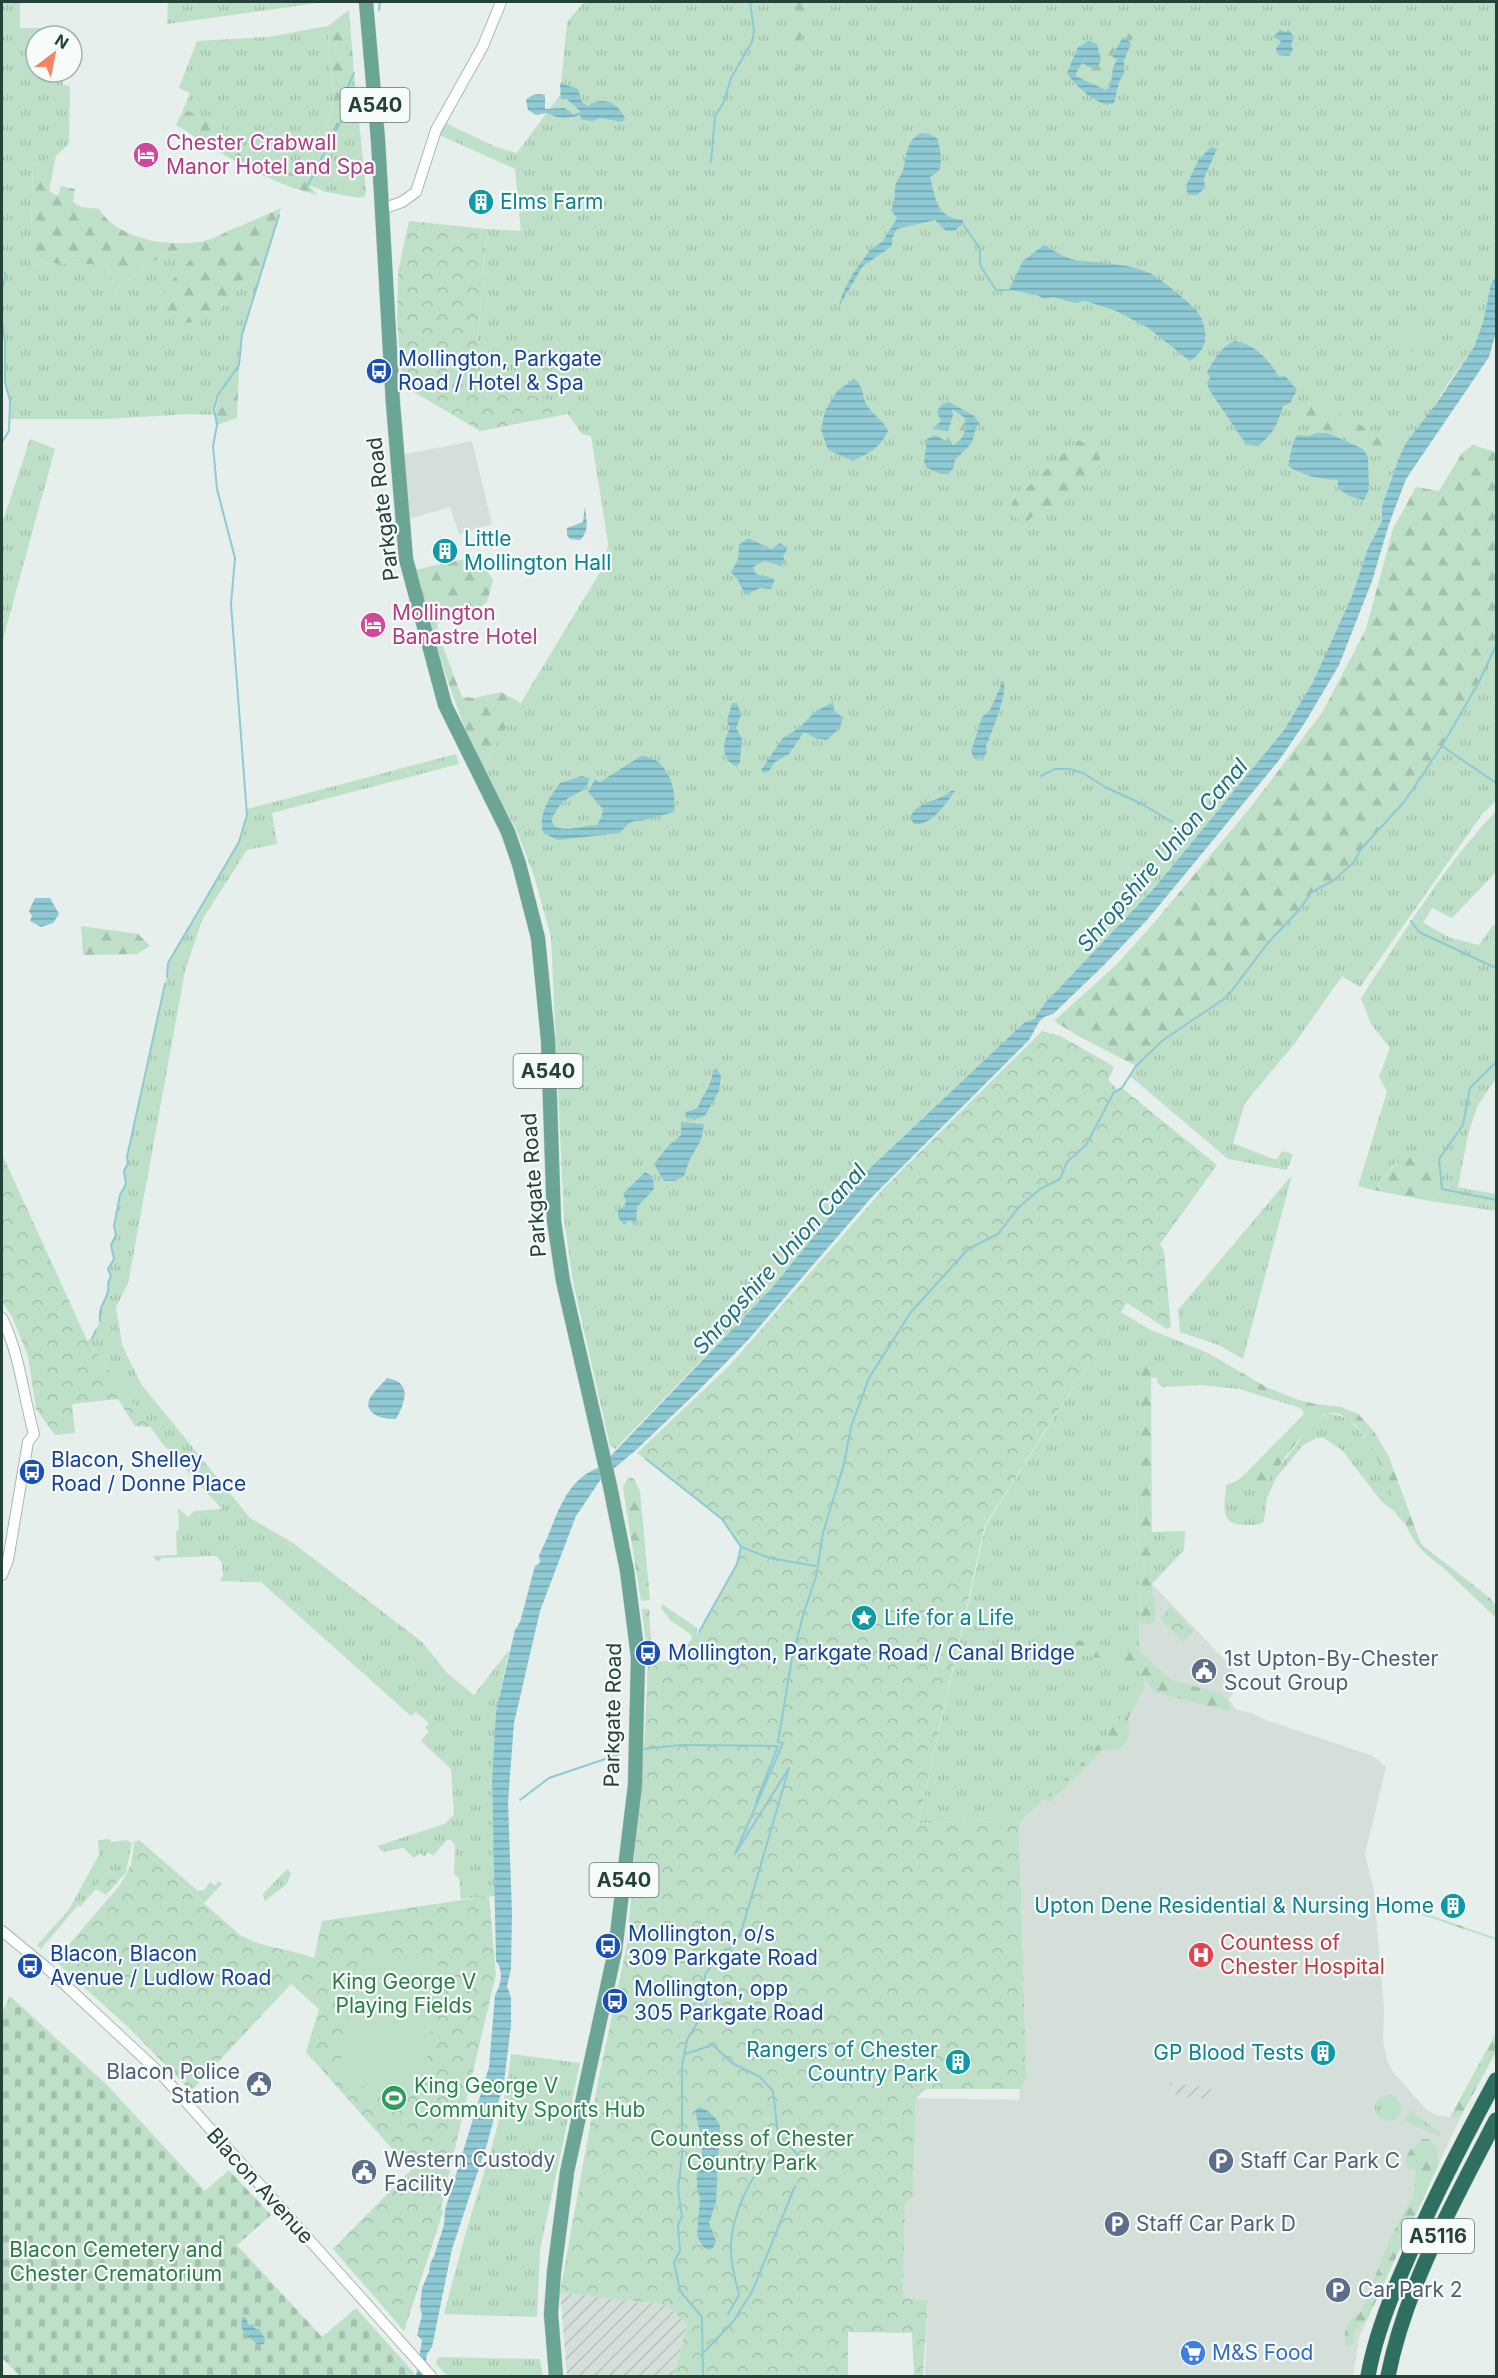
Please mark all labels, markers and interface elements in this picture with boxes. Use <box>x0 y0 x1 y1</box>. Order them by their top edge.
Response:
north arrow <box>24 24 84 84</box>
text: N <box>51 30 72 53</box>
road number: A540 <box>340 88 410 122</box>
place label: Chester Crabwall Manor Hotel and Spa <box>166 130 375 179</box>
hotel icon: Chester Crabwall Manor Hotel and Spa <box>131 140 161 170</box>
building icon: Elms Farm <box>466 187 496 217</box>
place label: Elms Farm <box>500 189 603 214</box>
place label: Mollington, Parkgate Road / Hotel & Spa <box>398 346 602 395</box>
bus stop icon: Mollington, Parkgate Road / Hotel & Spa <box>364 356 394 386</box>
street label: Parkgate Road <box>361 436 404 582</box>
place label: Little Mollington Hall <box>464 526 611 575</box>
building icon: Little Mollington Hall <box>430 536 460 566</box>
place label: Mollington Banastre Hotel <box>392 600 538 649</box>
hotel icon: Mollington Banastre Hotel <box>358 610 388 640</box>
water label: Shropshire Union Canal <box>1071 753 1253 957</box>
road number: A540 <box>514 1054 582 1088</box>
street label: Parkgate Road <box>516 1112 551 1258</box>
water label: Shropshire Union Canal <box>687 1158 872 1359</box>
place label: Blacon, Shelley Road / Donne Place <box>51 1447 246 1496</box>
bus stop icon: Blacon, Shelley Road / Donne Place <box>17 1457 47 1487</box>
place icon: Life for a Life <box>849 1603 879 1633</box>
place label: Life for a Life <box>884 1605 1014 1630</box>
bus stop icon: Mollington, Parkgate Road / Canal Bridge <box>633 1638 663 1668</box>
place label: Mollington, Parkgate Road / Canal Bridge <box>668 1640 1075 1665</box>
street label: Parkgate Road <box>599 1642 626 1788</box>
place label: 1st Upton-By-Chester Scout Group <box>1224 1646 1439 1695</box>
public building icon: 1st Upton-By-Chester Scout Group <box>1189 1656 1219 1686</box>
road number: A540 <box>590 1863 658 1897</box>
building icon: Upton Dene Residential & Nursing Home <box>1438 1891 1468 1921</box>
place label: Upton Dene Residential & Nursing Home <box>1034 1893 1434 1918</box>
place label: Mollington, o/s 309 Parkgate Road <box>628 1921 818 1970</box>
place label: Countess of Chester Hospital <box>1220 1930 1385 1979</box>
bus stop icon: Mollington, o/s 309 Parkgate Road <box>593 1931 623 1961</box>
hospital icon: Countess of Chester Hospital <box>1186 1940 1216 1970</box>
place label: Blacon, Blacon Avenue / Ludlow Road <box>50 1941 271 1990</box>
bus stop icon: Blacon, Blacon Avenue / Ludlow Road <box>15 1951 45 1981</box>
park label: King George V Playing Fields <box>332 1969 476 2018</box>
place label: Mollington, opp 305 Parkgate Road <box>634 1976 824 2025</box>
bus stop icon: Mollington, opp 305 Parkgate Road <box>600 1986 630 2016</box>
place label: Rangers of Chester Country Park <box>746 2037 938 2086</box>
building icon: GP Blood Tests <box>1308 2038 1338 2068</box>
place label: GP Blood Tests <box>1153 2040 1304 2065</box>
building icon: Rangers of Chester Country Park <box>943 2047 973 2077</box>
place label: Blacon Police Station <box>106 2059 240 2108</box>
public building icon: Blacon Police Station <box>244 2069 274 2099</box>
place label: King George V Community Sports Hub <box>414 2073 645 2122</box>
sports icon: King George V Community Sports Hub <box>379 2083 409 2113</box>
street label: Blacon Avenue <box>202 2123 319 2249</box>
park label: Countess of Chester Country Park <box>650 2126 854 2175</box>
parking icon: Staff Car Park C <box>1206 2146 1236 2176</box>
place label: Western Custody Facility <box>384 2147 555 2196</box>
place label: Staff Car Park C <box>1240 2148 1400 2173</box>
public building icon: Western Custody Facility <box>349 2157 379 2187</box>
parking icon: Staff Car Park D <box>1102 2209 1132 2239</box>
place label: Staff Car Park D <box>1136 2211 1296 2236</box>
road number: A5116 <box>1402 2219 1474 2253</box>
park label: Blacon Cemetery and Chester Crematorium <box>9 2237 223 2286</box>
parking icon: Car Park 2 <box>1323 2275 1353 2305</box>
place label: Car Park 2 <box>1358 2277 1463 2302</box>
supermarket icon: M&S Food <box>1178 2338 1208 2368</box>
place label: M&S Food <box>1212 2340 1313 2365</box>

